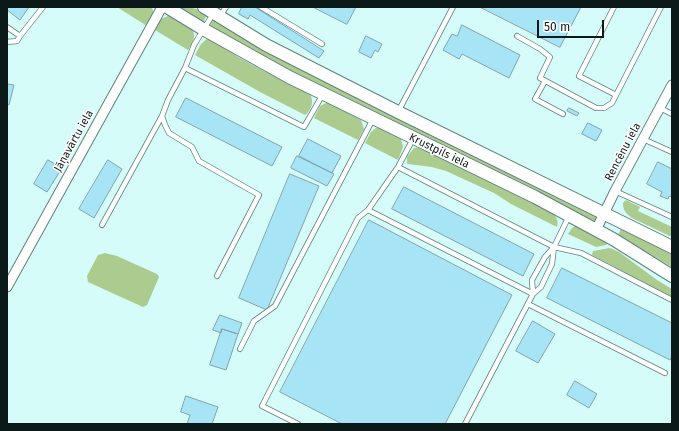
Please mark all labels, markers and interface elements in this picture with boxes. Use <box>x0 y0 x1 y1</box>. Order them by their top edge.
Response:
scale bar <box>539 12 606 38</box>
text: 50 m <box>544 20 570 34</box>
street label: Jāņavārtu iela <box>52 108 96 174</box>
street label: Rencēnu iela <box>602 121 644 183</box>
street label: Krustpils iela <box>407 131 471 171</box>

